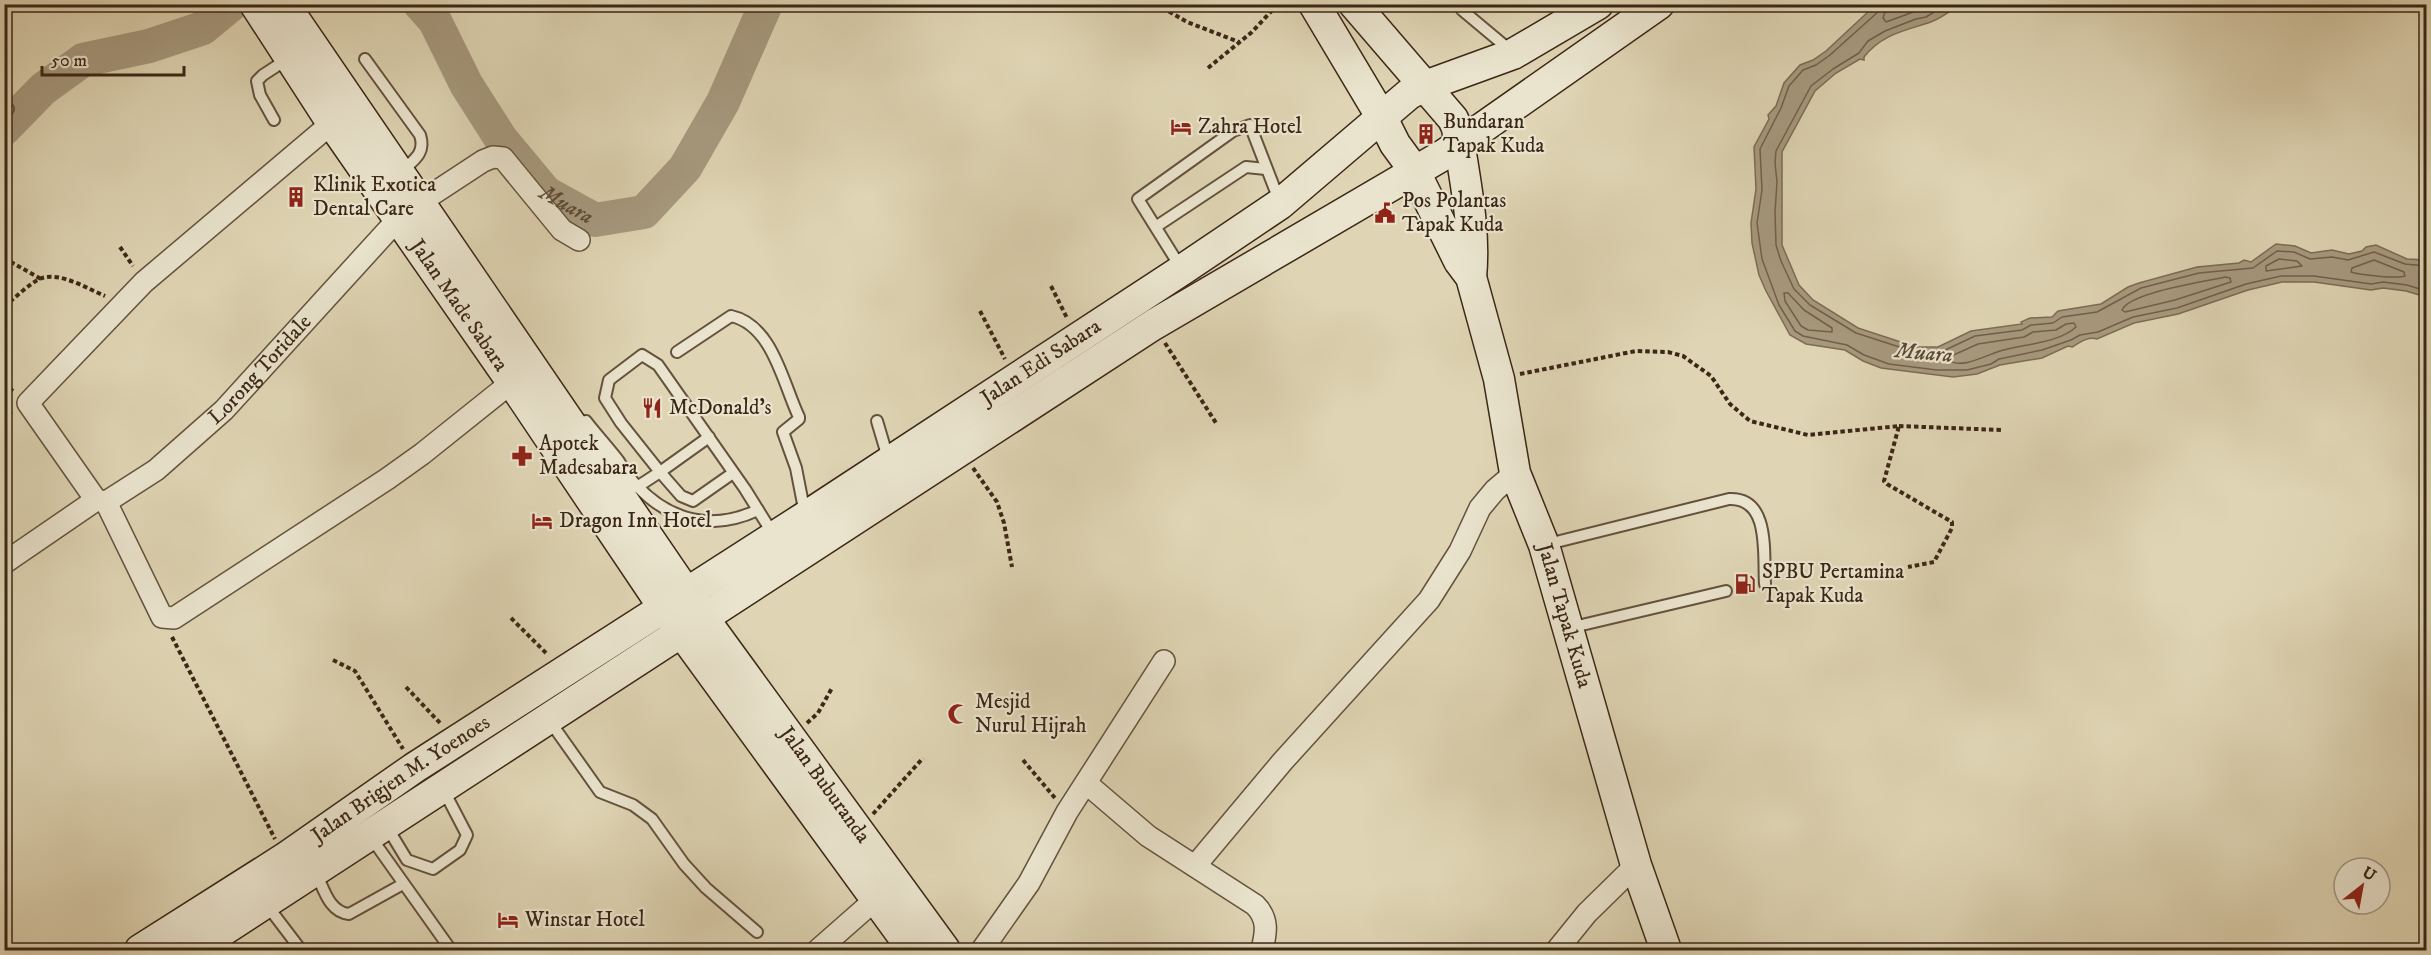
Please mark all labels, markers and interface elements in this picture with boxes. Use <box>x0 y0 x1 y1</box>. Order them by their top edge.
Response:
scale bar <box>42 39 184 77</box>
text: 50 m <box>51 50 87 72</box>
place label: Bundaran Tapak Kuda <box>1443 109 1545 159</box>
place label: Zahra Hotel <box>1198 114 1303 140</box>
hotel icon: Zahra Hotel <box>1169 115 1193 139</box>
building icon: Bundaran Tapak Kuda <box>1414 122 1438 146</box>
place label: Klinik Exotica Dental Care <box>313 172 436 222</box>
water label: Muara <box>533 178 598 230</box>
building icon: Klinik Exotica Dental Care <box>284 185 308 209</box>
place label: Pos Polantas Tapak Kuda <box>1402 188 1506 238</box>
public building icon: Pos Polantas Tapak Kuda <box>1373 201 1397 225</box>
street label: Jalan Made Sabara <box>403 233 514 377</box>
street label: Lorong Toridale <box>203 309 317 431</box>
street label: Jalan Edi Sabara <box>975 313 1106 412</box>
water label: Muara <box>1892 337 1954 369</box>
place label: McDonald's <box>669 395 772 421</box>
restaurant icon: McDonald's <box>640 396 664 420</box>
place label: Apotek Madesabara <box>539 431 638 481</box>
pharmacy icon: Apotek Madesabara <box>510 444 534 468</box>
place label: Dragon Inn Hotel <box>559 508 712 534</box>
hotel icon: Dragon Inn Hotel <box>530 509 554 533</box>
street label: Jalan Tapak Kuda <box>1531 539 1597 691</box>
place label: SPBU Pertamina Tapak Kuda <box>1762 559 1904 609</box>
fuel station icon: SPBU Pertamina Tapak Kuda <box>1733 572 1757 596</box>
place label: Mesjid Nurul Hijrah <box>975 689 1086 739</box>
mosque icon: Mesjid Nurul Hijrah <box>946 702 970 726</box>
street label: Jalan Brigjen M. Yoenoes <box>305 710 495 850</box>
street label: Jalan Buburanda <box>772 720 876 848</box>
north arrow <box>2332 856 2392 916</box>
text: U <box>2359 862 2380 886</box>
place label: Winstar Hotel <box>524 907 646 933</box>
hotel icon: Winstar Hotel <box>496 908 520 932</box>

